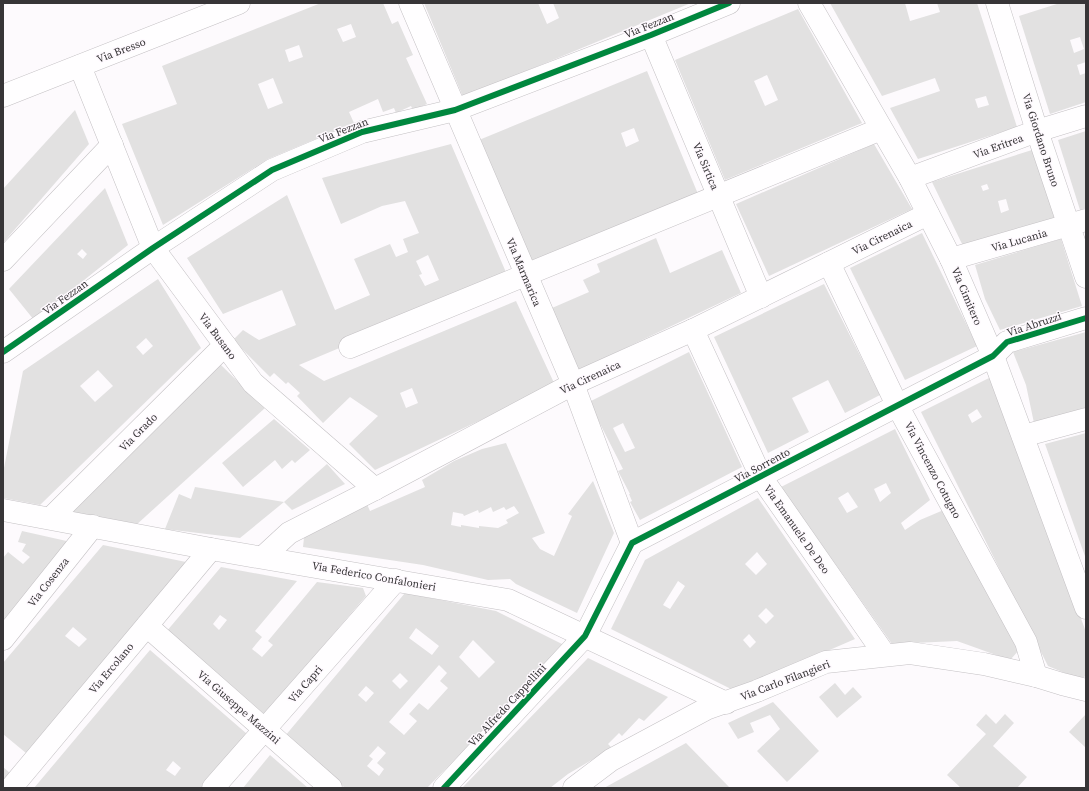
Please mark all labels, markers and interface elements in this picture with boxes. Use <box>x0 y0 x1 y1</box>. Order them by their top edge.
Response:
street label: Via Fezzan <box>622 9 677 42</box>
street label: Via Bresso <box>95 34 148 67</box>
street label: Via Giordano Bruno <box>1018 91 1063 189</box>
street label: Via Fezzan <box>316 114 371 147</box>
street label: Via Eritrea <box>971 130 1026 162</box>
street label: Via Sirtica <box>689 140 722 193</box>
street label: Via Cirenaica <box>850 216 915 259</box>
street label: Via Lucania <box>989 225 1049 256</box>
street label: Via Marmarica <box>502 236 545 309</box>
street label: Via Cimitero <box>948 265 985 328</box>
street label: Via Fezzan <box>40 276 91 319</box>
street label: Via Abruzzi <box>1005 309 1063 340</box>
street label: Via Busano <box>195 310 240 363</box>
street label: Via Cirenaica <box>557 357 623 398</box>
street label: Via Grado <box>116 410 161 455</box>
street label: Via Vincenzo Cotugno <box>901 419 964 521</box>
street label: Via Sorrento <box>732 444 793 486</box>
street label: Via Emanuele De Deo <box>760 482 833 577</box>
street label: Via Cosenza <box>24 554 73 610</box>
street label: Via Federico Confalonieri <box>311 558 437 595</box>
street label: Via Ercolano <box>86 640 137 697</box>
street label: Via Carlo Filangieri <box>738 656 832 704</box>
street label: Via Alfredo Cappellini <box>465 661 550 750</box>
street label: Via Capri <box>285 662 326 706</box>
street label: Via Giuseppe Mazzini <box>194 667 283 748</box>

